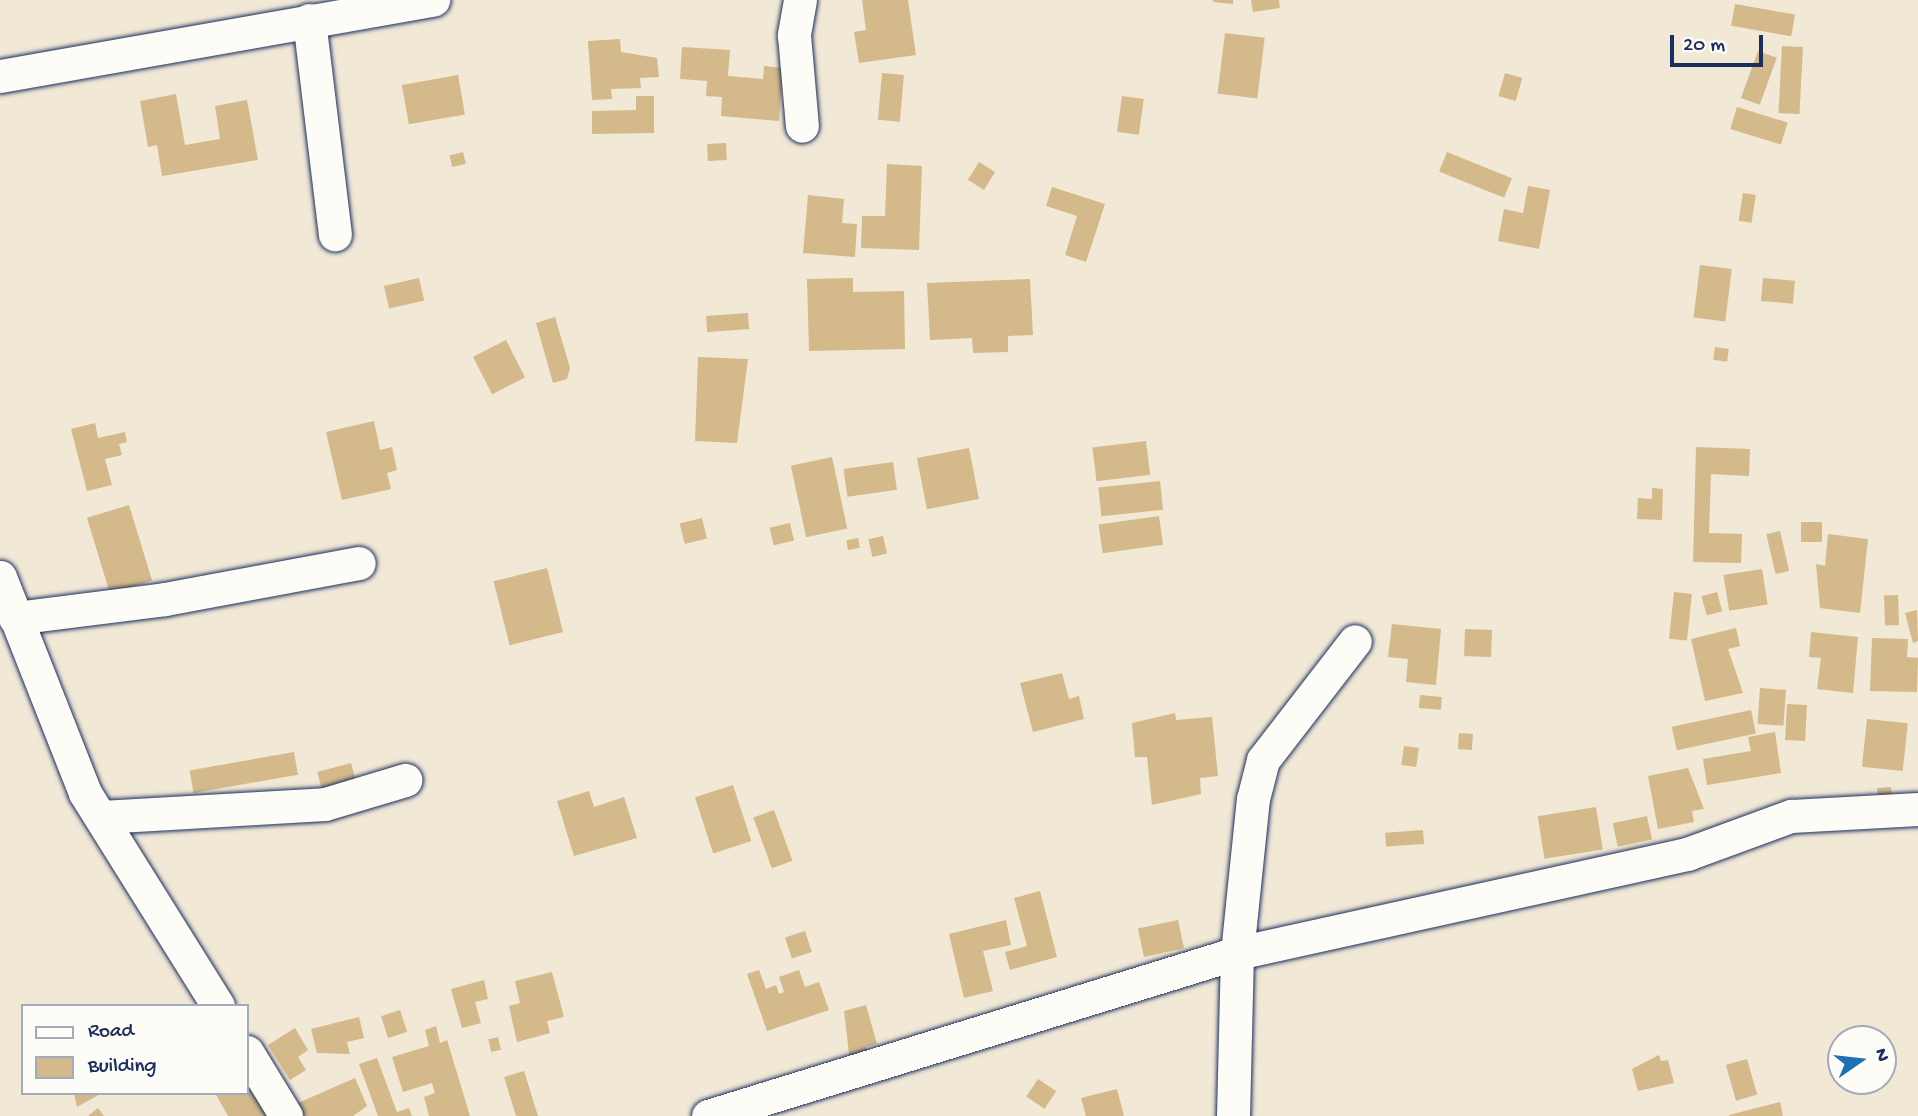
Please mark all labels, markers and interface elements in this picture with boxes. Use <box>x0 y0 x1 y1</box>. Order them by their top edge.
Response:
scale bar <box>1673 21 1766 65</box>
text: 20 m <box>1683 34 1725 59</box>
legend <box>21 1004 248 1095</box>
text: Road <box>88 1020 134 1045</box>
north arrow <box>1827 1025 1897 1095</box>
text: N <box>1868 1046 1894 1064</box>
text: Building <box>88 1055 157 1080</box>

